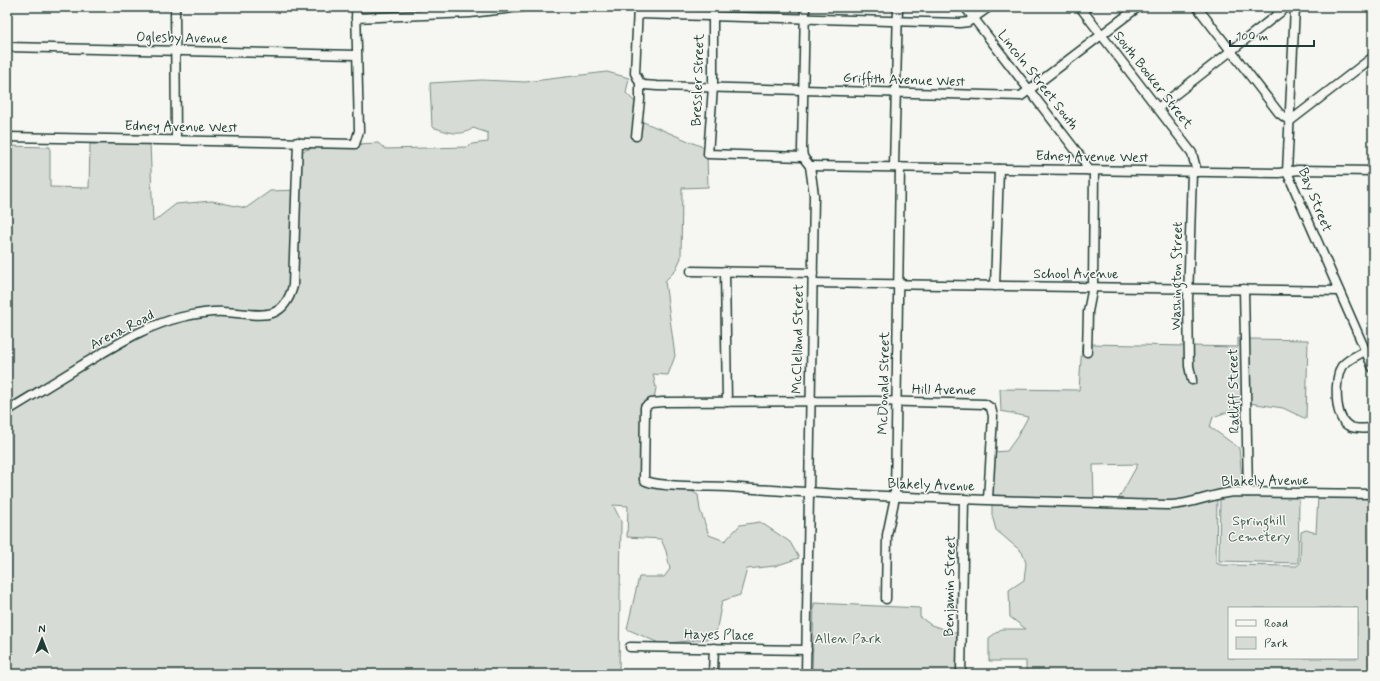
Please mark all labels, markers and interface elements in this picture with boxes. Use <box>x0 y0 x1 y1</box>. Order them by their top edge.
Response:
scale bar <box>1230 22 1314 48</box>
street label: Lincoln Street South <box>993 26 1083 134</box>
street label: South Booker Street <box>1109 27 1197 133</box>
street label: Oglesby Avenue <box>136 28 228 48</box>
text: 100 m <box>1236 29 1268 45</box>
street label: Bressler Street <box>687 33 709 127</box>
street label: Griffith Avenue West <box>843 69 966 91</box>
street label: Edney Avenue West <box>124 117 238 137</box>
street label: Edney Avenue West <box>1035 147 1149 167</box>
street label: Bay Street <box>1294 165 1336 235</box>
street label: Washington Street <box>1167 221 1189 331</box>
street label: School Avenue <box>1033 265 1119 283</box>
street label: McClelland Street <box>788 284 808 394</box>
street label: Arena Road <box>87 306 157 354</box>
street label: McDonald Street <box>874 330 894 435</box>
street label: Ratliff Street <box>1224 348 1244 434</box>
street label: Hill Avenue <box>912 380 976 400</box>
street label: Blakely Avenue <box>1221 471 1309 491</box>
street label: Blakely Avenue <box>887 474 975 496</box>
park label: Springhill Cemetery <box>1228 512 1290 546</box>
street label: Benjamin Street <box>940 535 960 637</box>
legend <box>1228 607 1358 659</box>
text: Road <box>1264 616 1288 632</box>
north arrow <box>22 619 62 659</box>
text: N <box>38 623 46 637</box>
street label: Hayes Place <box>684 625 754 645</box>
park label: Allen Park <box>814 630 882 648</box>
text: Park <box>1264 636 1288 652</box>

